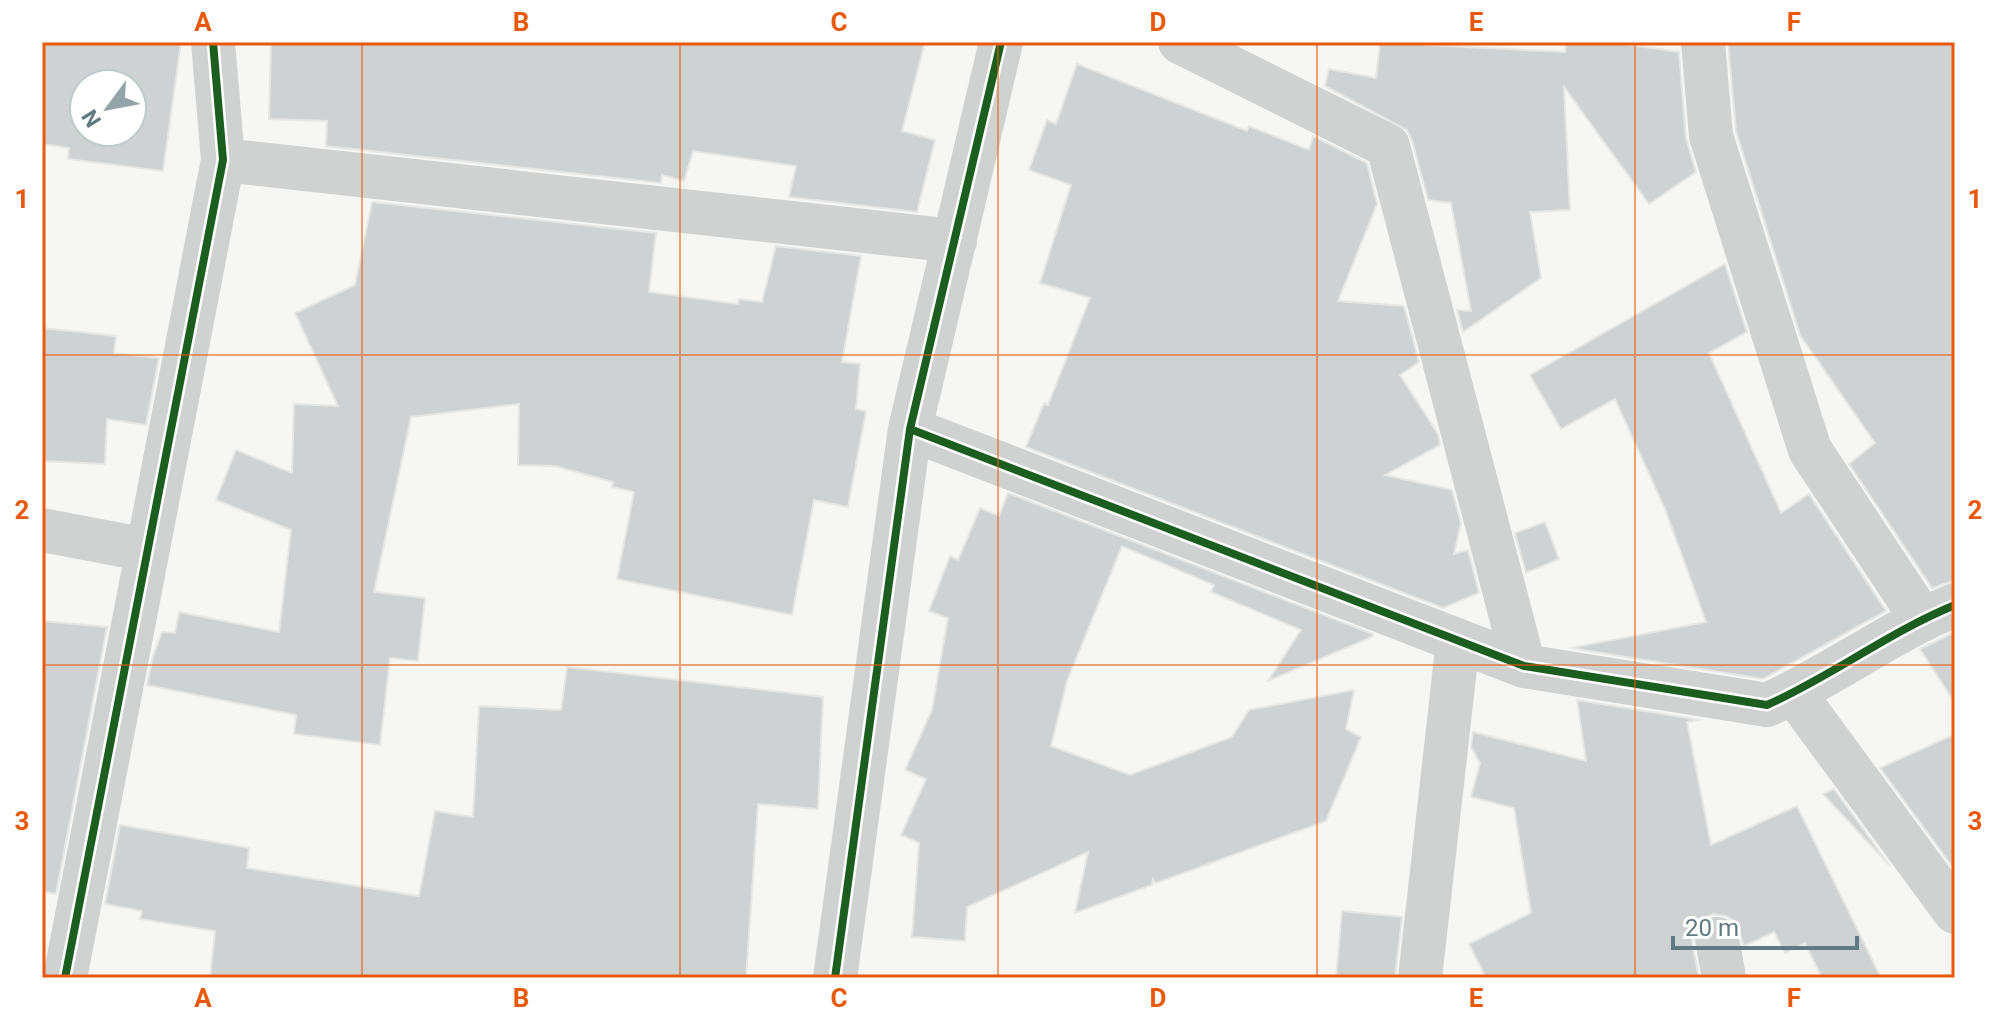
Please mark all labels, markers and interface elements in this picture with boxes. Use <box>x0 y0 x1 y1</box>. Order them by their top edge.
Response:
text: A <box>194 7 212 37</box>
text: B <box>513 7 529 37</box>
text: C <box>830 7 848 37</box>
text: D <box>1150 7 1166 37</box>
text: E <box>1469 7 1484 37</box>
text: F <box>1787 7 1801 37</box>
north arrow <box>68 68 148 148</box>
text: N <box>77 105 106 132</box>
text: 1 <box>15 184 29 214</box>
text: 1 <box>1968 184 1982 214</box>
text: 2 <box>15 495 29 525</box>
text: 2 <box>1968 495 1982 525</box>
text: 3 <box>15 806 29 836</box>
text: 3 <box>1968 806 1982 836</box>
scale bar <box>1673 900 1857 950</box>
text: 20 m <box>1685 914 1739 942</box>
text: A <box>194 983 212 1013</box>
text: B <box>513 983 529 1013</box>
text: C <box>830 983 848 1013</box>
text: D <box>1150 983 1166 1013</box>
text: E <box>1469 983 1484 1013</box>
text: F <box>1787 983 1801 1013</box>

